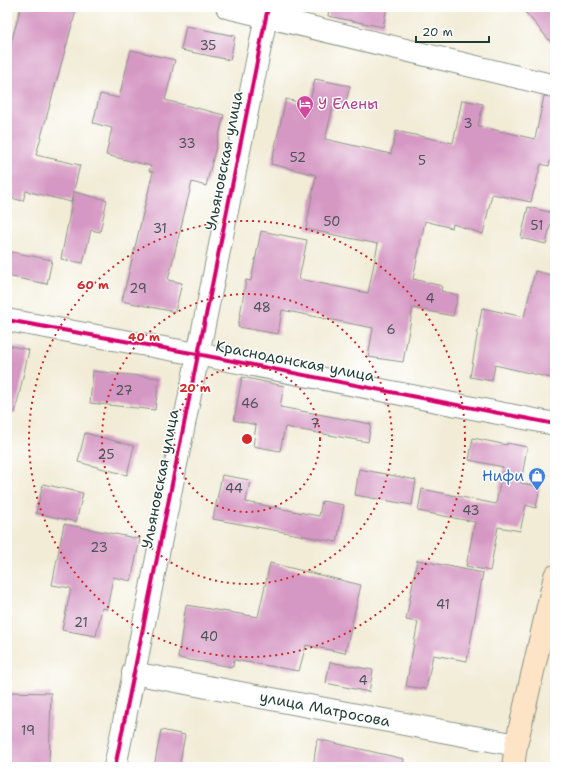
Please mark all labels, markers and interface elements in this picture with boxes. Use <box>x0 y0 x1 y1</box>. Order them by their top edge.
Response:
scale bar <box>416 18 489 44</box>
text: 20 m <box>422 24 453 40</box>
house number: 35 <box>200 37 216 54</box>
street label: Ульяновская улица <box>201 89 247 232</box>
hotel icon: У Елены <box>295 94 315 119</box>
place label: У Елены <box>318 94 378 114</box>
house number: 3 <box>463 115 473 132</box>
house number: 33 <box>178 135 196 152</box>
house number: 52 <box>290 149 306 166</box>
house number: 5 <box>418 152 426 169</box>
house number: 50 <box>324 213 340 230</box>
house number: 51 <box>531 217 543 234</box>
house number: 31 <box>153 220 167 237</box>
text: 60 m <box>77 277 109 293</box>
house number: 29 <box>129 280 147 297</box>
house number: 4 <box>425 290 435 307</box>
house number: 48 <box>253 299 271 316</box>
house number: 6 <box>386 321 396 338</box>
text: 40 m <box>128 329 160 345</box>
street label: Краснодонская улица <box>214 336 377 386</box>
text: 20 m <box>179 380 211 396</box>
house number: 27 <box>115 382 133 399</box>
house number: 46 <box>241 395 259 412</box>
street label: Ульяновская улица <box>137 407 183 550</box>
house number: 7 <box>310 415 320 432</box>
centre of rings <box>240 432 254 446</box>
house number: 25 <box>98 446 114 463</box>
place label: Нифи <box>482 466 524 486</box>
shop icon: Нифи <box>527 466 547 491</box>
house number: 44 <box>225 480 243 497</box>
house number: 43 <box>462 502 480 519</box>
house number: 23 <box>90 539 108 556</box>
house number: 41 <box>436 596 450 613</box>
house number: 21 <box>74 614 88 631</box>
house number: 40 <box>200 628 218 645</box>
house number: 4 <box>358 672 368 689</box>
street label: улица Матросова <box>258 687 393 732</box>
house number: 19 <box>21 722 35 739</box>

